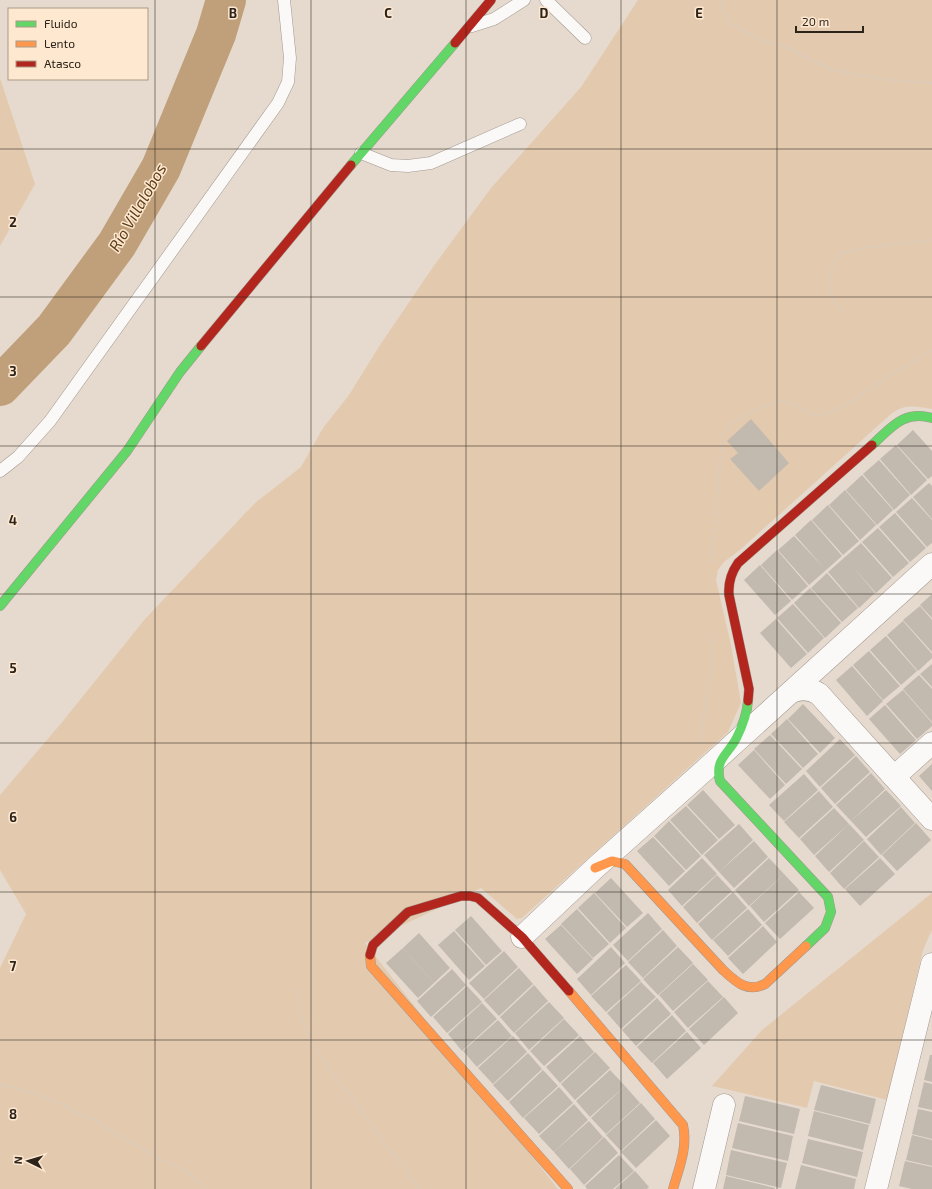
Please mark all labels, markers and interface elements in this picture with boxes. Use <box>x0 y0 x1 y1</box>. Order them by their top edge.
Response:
text: B <box>229 5 237 21</box>
text: C <box>384 5 392 21</box>
text: D <box>540 5 549 21</box>
text: E <box>695 5 703 21</box>
legend <box>8 8 148 80</box>
scale bar <box>796 8 863 34</box>
text: 20 m <box>802 14 829 28</box>
text: Fluido <box>44 16 78 30</box>
text: Lento <box>44 36 75 50</box>
text: Atasco <box>44 56 81 70</box>
water label: Río Villalobos <box>104 160 170 254</box>
text: 2 <box>9 214 17 230</box>
text: 3 <box>9 363 17 379</box>
text: 4 <box>9 512 17 528</box>
text: 5 <box>9 660 17 676</box>
text: 6 <box>9 809 17 825</box>
text: 7 <box>10 958 17 974</box>
text: 8 <box>9 1106 17 1122</box>
north arrow <box>8 1141 48 1181</box>
text: N <box>11 1156 24 1165</box>

